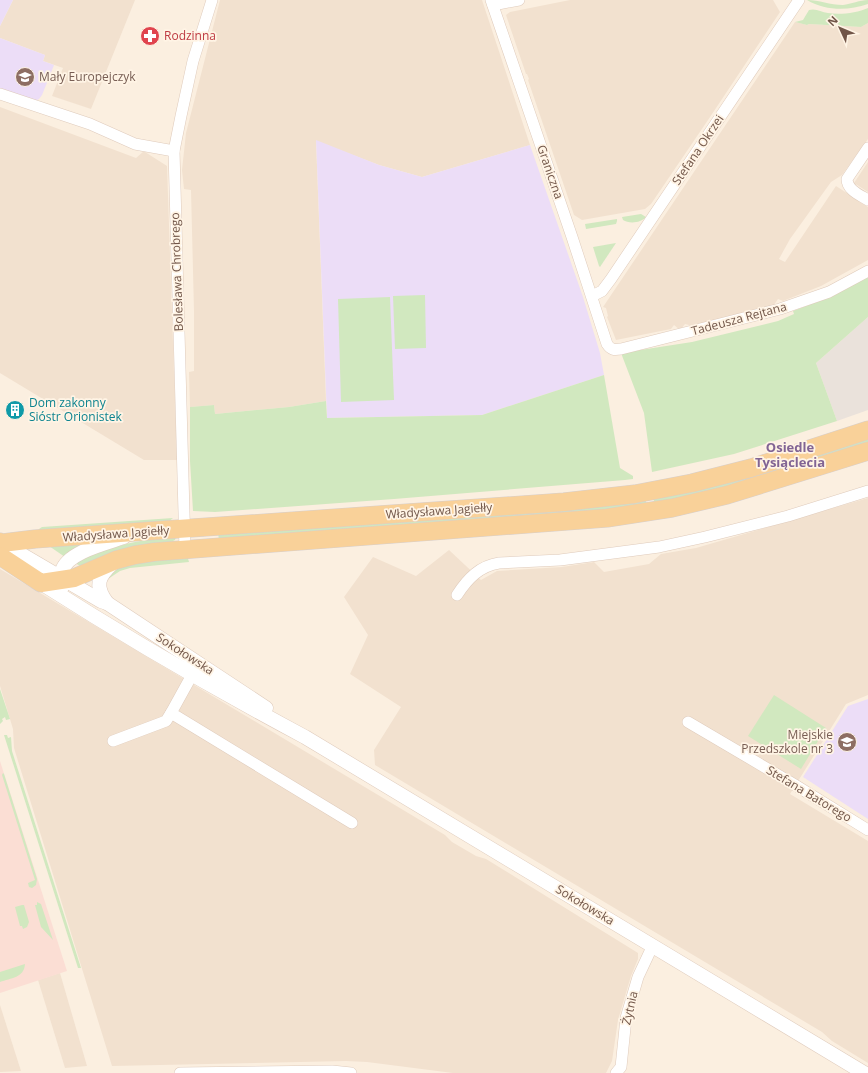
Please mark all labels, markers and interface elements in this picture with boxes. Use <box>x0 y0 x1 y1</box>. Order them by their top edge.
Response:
north arrow <box>820 8 860 48</box>
text: N <box>824 12 841 29</box>
pharmacy icon: Rodzinna <box>139 25 161 47</box>
place label: Rodzinna <box>164 27 216 44</box>
school or university icon: Mały Europejczyk <box>14 66 36 88</box>
place label: Mały Europejczyk <box>39 68 136 85</box>
street label: Stefana Okrzei <box>668 111 727 188</box>
street label: Graniczna <box>533 143 568 201</box>
street label: Bolesława Chrobrego <box>166 212 187 332</box>
street label: Tadeusza Rejtana <box>689 298 788 339</box>
place label: Dom zakonny Sióstr Orionistek <box>29 394 122 425</box>
building icon: Dom zakonny Sióstr Orionistek <box>4 399 26 421</box>
district label: Osiedle Tysiąclecia <box>755 438 825 471</box>
street label: Władysława Jagiełły <box>385 498 494 523</box>
street label: Władysława Jagiełły <box>62 521 171 546</box>
street label: Sokołowska <box>153 629 217 679</box>
place label: Miejskie Przedszkole nr 3 <box>741 726 833 757</box>
school or university icon: Miejskie Przedszkole nr 3 <box>836 731 858 753</box>
street label: Stefana Batorego <box>763 761 855 826</box>
street label: Sokołowska <box>553 880 618 929</box>
street label: Żytnia <box>617 989 642 1026</box>

